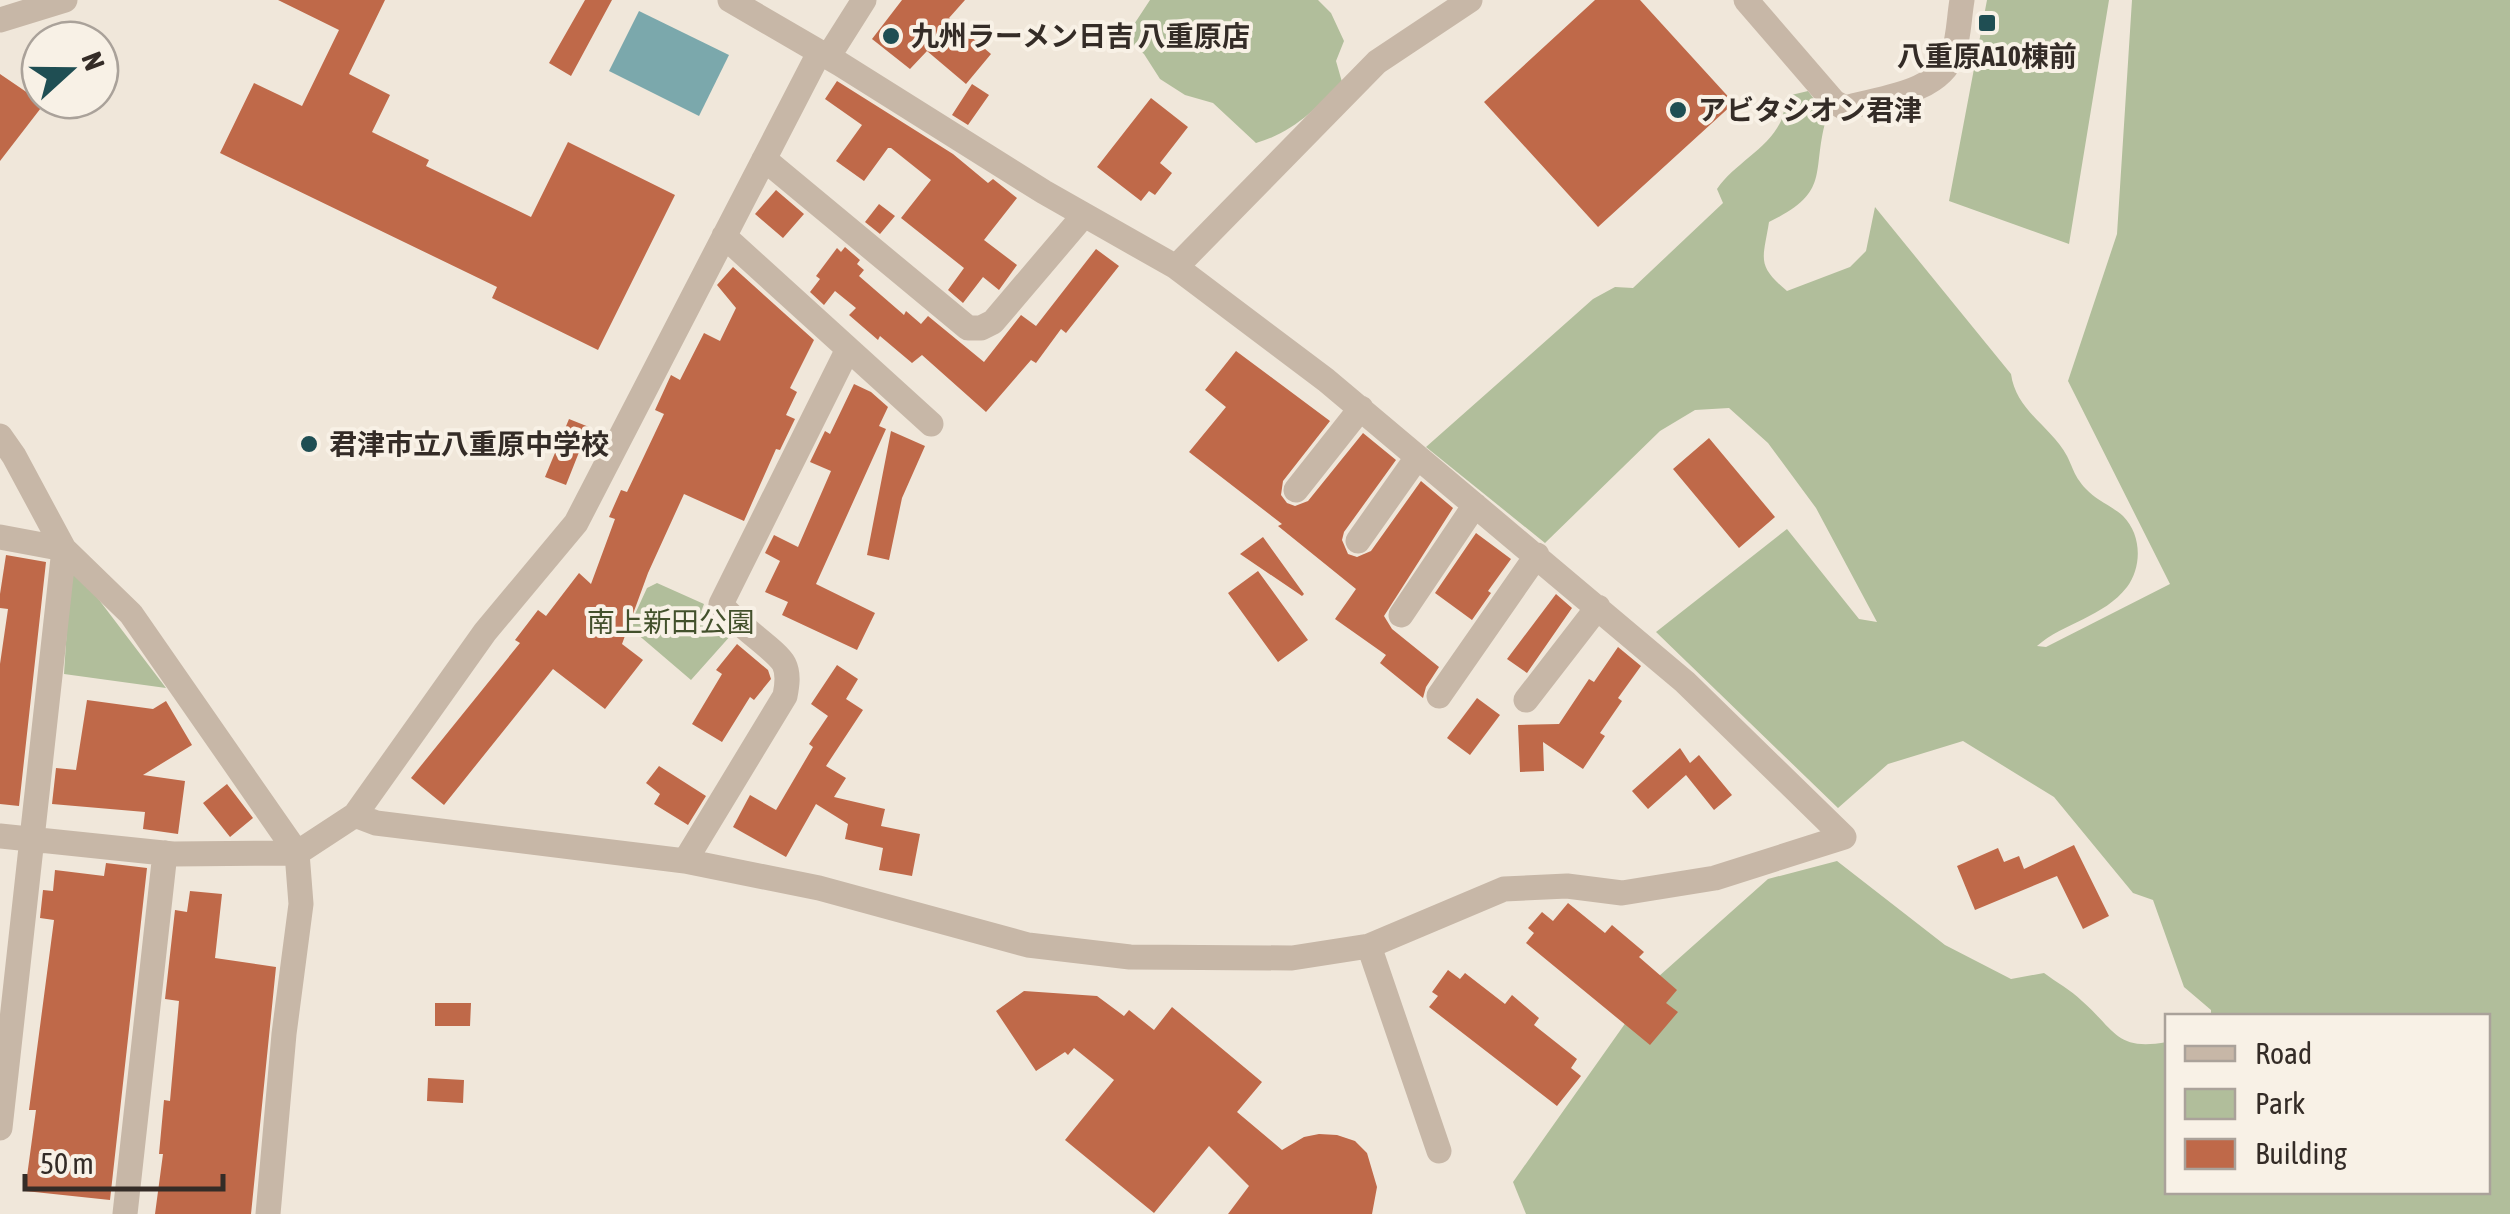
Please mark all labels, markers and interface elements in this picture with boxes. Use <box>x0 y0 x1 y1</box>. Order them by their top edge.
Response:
marker: 八重原A10棟前 <box>1976 12 1998 34</box>
north arrow <box>20 20 120 120</box>
place label: 九州ラーメン日吉 八重原店 <box>911 20 1250 52</box>
marker: 九州ラーメン日吉 八重原店 <box>880 25 902 47</box>
place label: 八重原A10棟前 <box>1897 40 2077 72</box>
text: N <box>75 48 111 74</box>
place label: アビタシオン君津 <box>1698 94 1922 126</box>
marker: アビタシオン君津 <box>1667 99 1689 121</box>
place label: 君津市立八重原中学校 <box>329 428 609 460</box>
marker: 君津市立八重原中学校 <box>298 433 320 455</box>
park label: 南上新田公園 <box>587 606 755 638</box>
legend <box>2165 1014 2490 1194</box>
text: Road <box>2255 1036 2312 1070</box>
text: Park <box>2255 1086 2305 1120</box>
scale bar <box>25 1129 222 1191</box>
text: Building <box>2255 1136 2347 1170</box>
text: 50 m <box>40 1146 94 1180</box>

